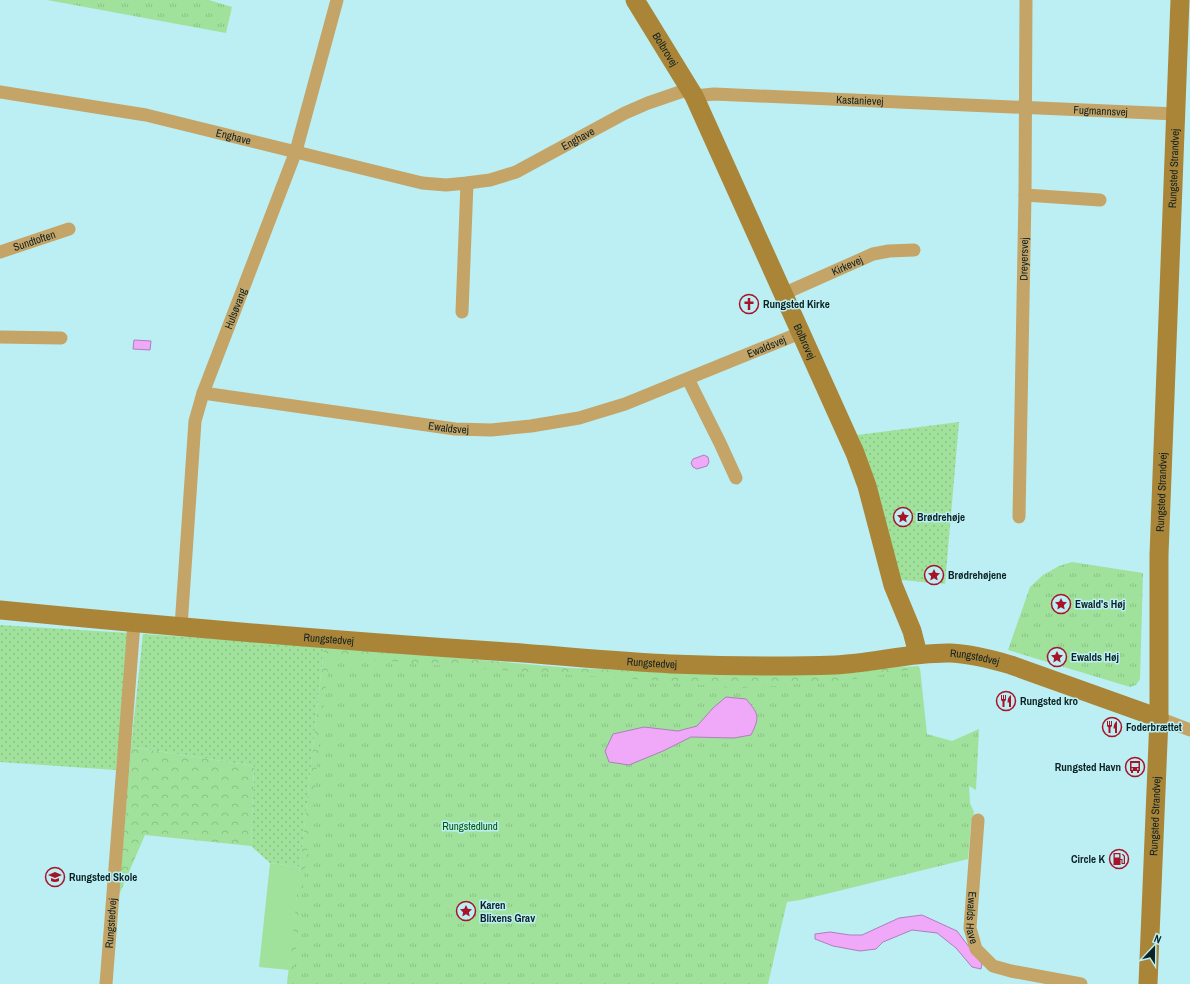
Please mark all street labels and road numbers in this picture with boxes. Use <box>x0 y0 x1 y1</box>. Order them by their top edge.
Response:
street label: Bolbrovej <box>650 30 681 69</box>
street label: Kastanievej <box>836 92 884 108</box>
street label: Fugmannsvej <box>1073 103 1128 119</box>
street label: Enghave <box>559 124 597 153</box>
street label: Enghave <box>215 126 253 148</box>
street label: Rungsted Strandvej <box>1165 129 1182 208</box>
street label: Sundtoften <box>11 227 57 254</box>
street label: Dreyersvej <box>1016 237 1031 281</box>
street label: Kirkevej <box>829 253 865 279</box>
street label: Hulsøvang <box>221 286 250 331</box>
street label: Bolbrovej <box>791 321 819 362</box>
street label: Ewaldsvej <box>745 333 788 361</box>
street label: Ewaldsvej <box>427 418 469 436</box>
street label: Rungsted Strandvej <box>1153 452 1170 532</box>
street label: Rungstedvej <box>303 630 354 648</box>
street label: Rungstedvej <box>950 646 1001 668</box>
street label: Rungstedvej <box>626 654 677 671</box>
street label: Rungsted Strandvej <box>1146 776 1164 856</box>
street label: Ewalds Have <box>963 891 981 945</box>
street label: Rungstedvej <box>102 898 120 949</box>

